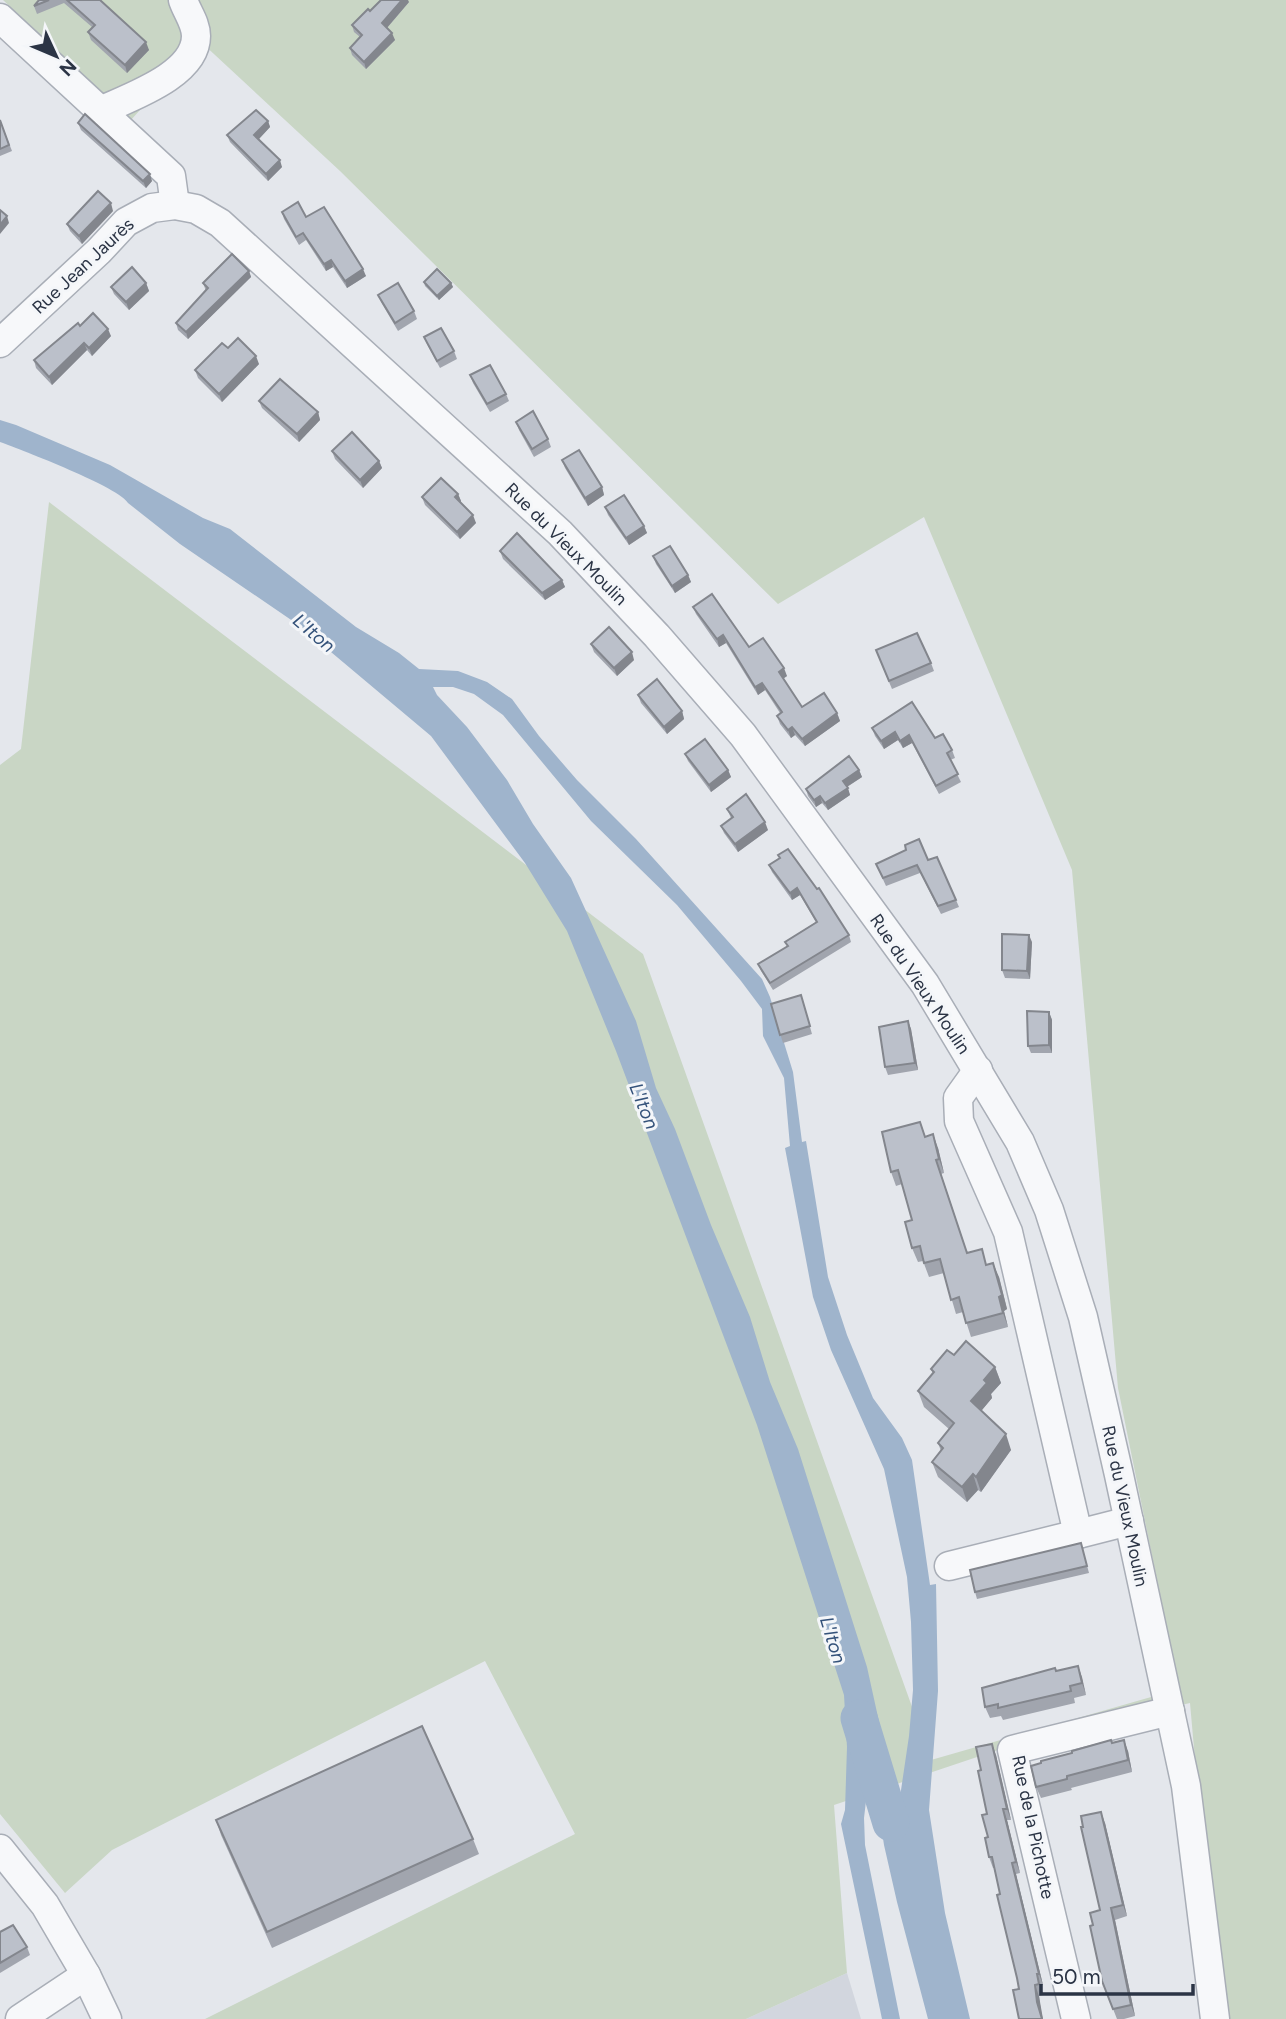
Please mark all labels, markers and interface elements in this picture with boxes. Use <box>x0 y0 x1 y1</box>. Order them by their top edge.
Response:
north arrow <box>21 21 91 91</box>
text: N <box>54 54 81 81</box>
street label: Rue Jean Jaurès <box>28 213 138 319</box>
street label: Rue du Vieux Moulin <box>500 478 632 610</box>
water label: L'Iton <box>288 609 340 657</box>
street label: Rue du Vieux Moulin <box>865 910 975 1058</box>
water label: L'Iton <box>624 1080 664 1133</box>
street label: Rue du Vieux Moulin <box>1097 1423 1153 1589</box>
water label: L'Iton <box>815 1614 851 1667</box>
street label: Rue de la Pichotte <box>1007 1753 1059 1901</box>
scale bar <box>1041 1952 1193 1996</box>
text: 50 m <box>1052 1964 1101 1989</box>

